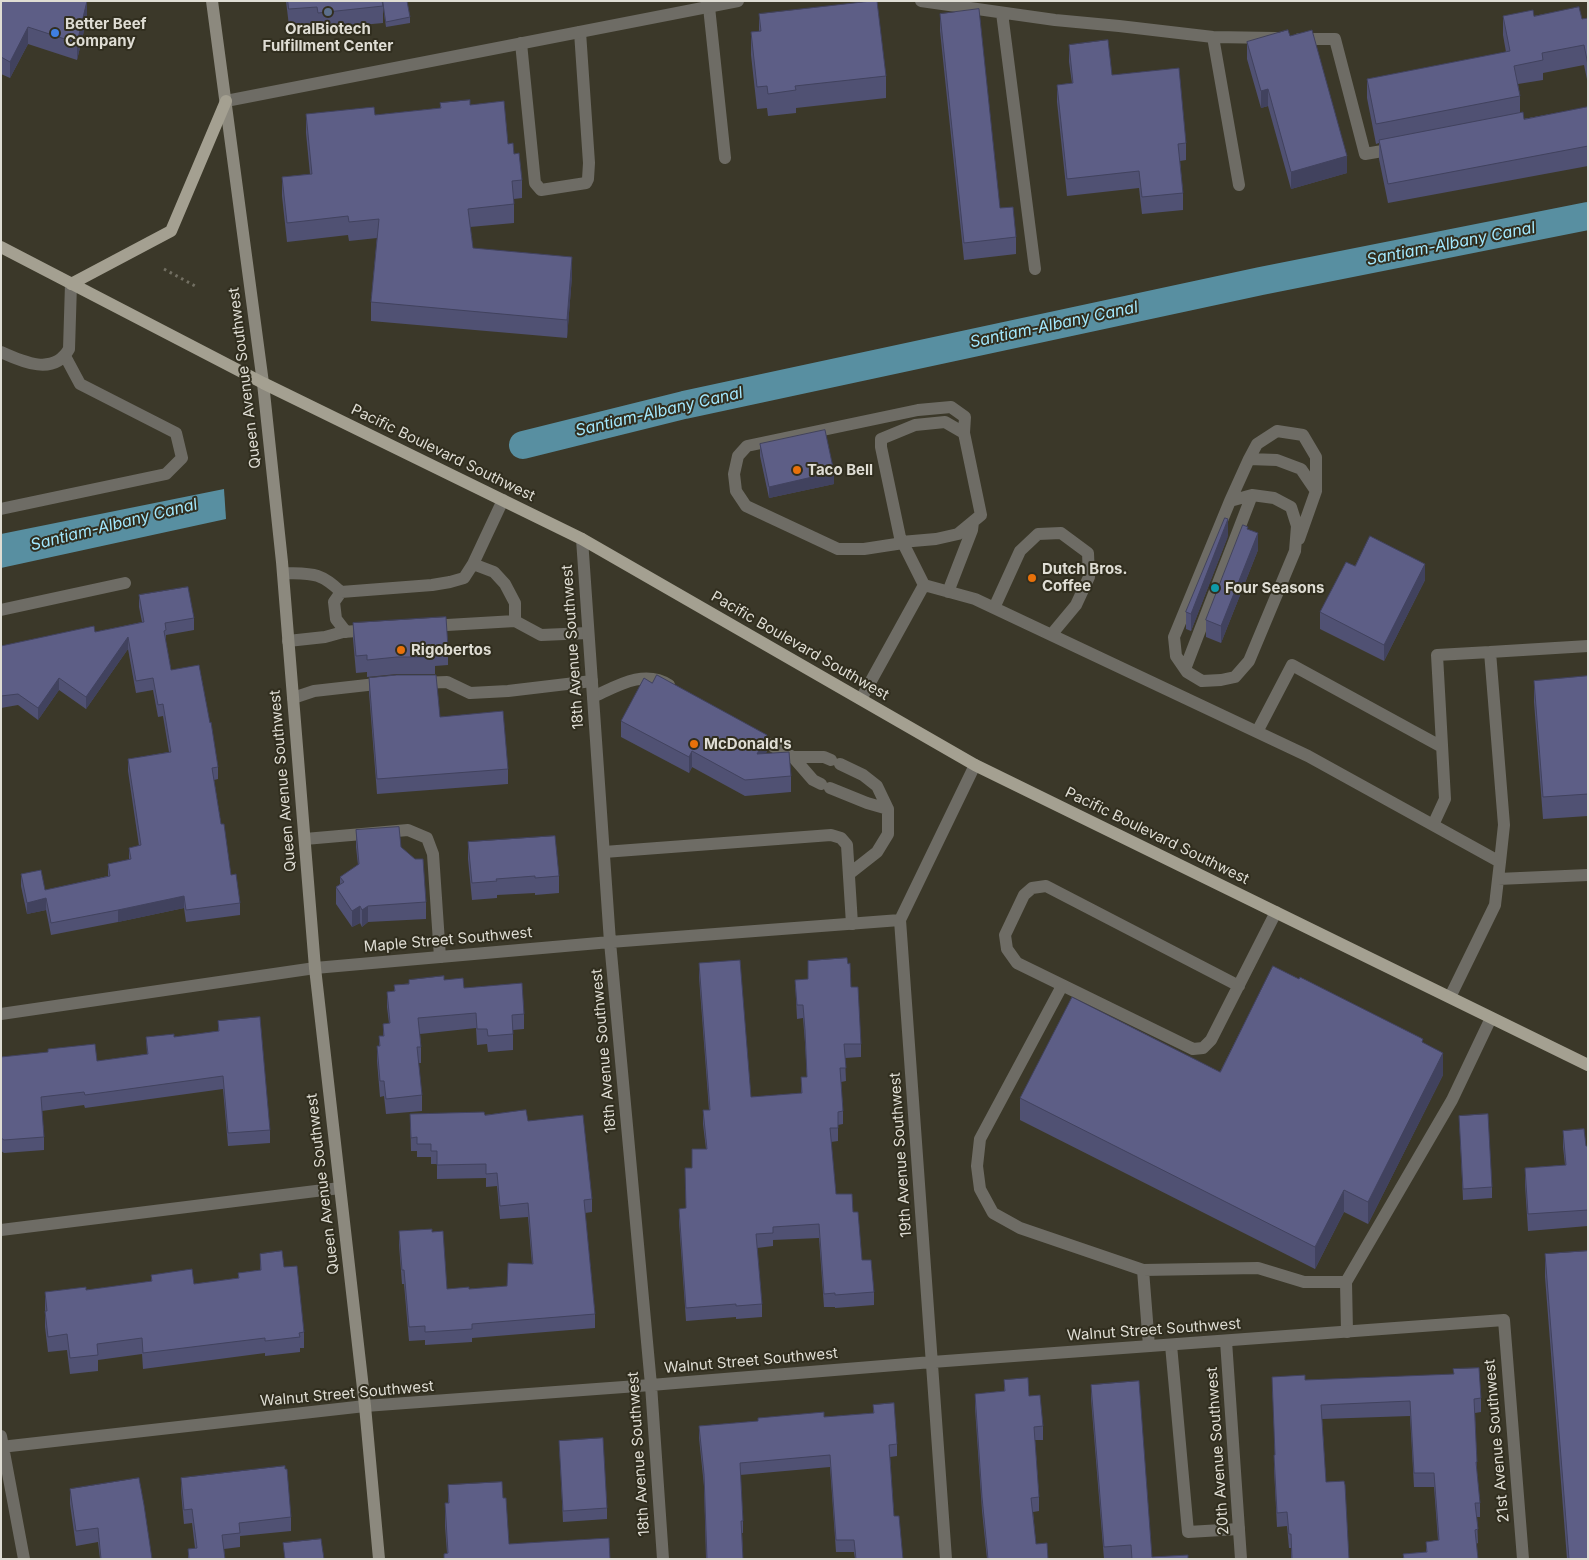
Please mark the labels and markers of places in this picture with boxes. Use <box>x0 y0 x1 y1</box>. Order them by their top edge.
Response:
marker: OralBiotech Fulfillment Center <box>322 6 334 18</box>
place label: Better Beef Company <box>65 15 147 50</box>
place label: OralBiotech Fulfillment Center <box>263 20 393 55</box>
marker: Better Beef Company <box>49 27 61 39</box>
place label: Taco Bell <box>807 461 873 479</box>
marker: Taco Bell <box>791 464 803 476</box>
place label: Dutch Bros. Coffee <box>1042 560 1128 595</box>
marker: Dutch Bros. Coffee <box>1026 572 1038 584</box>
place label: Four Seasons <box>1225 579 1325 597</box>
marker: Four Seasons <box>1209 582 1221 594</box>
place label: Rigobertos <box>411 641 491 659</box>
marker: Rigobertos <box>395 644 407 656</box>
place label: McDonald's <box>704 735 792 753</box>
marker: McDonald's <box>688 738 700 750</box>

